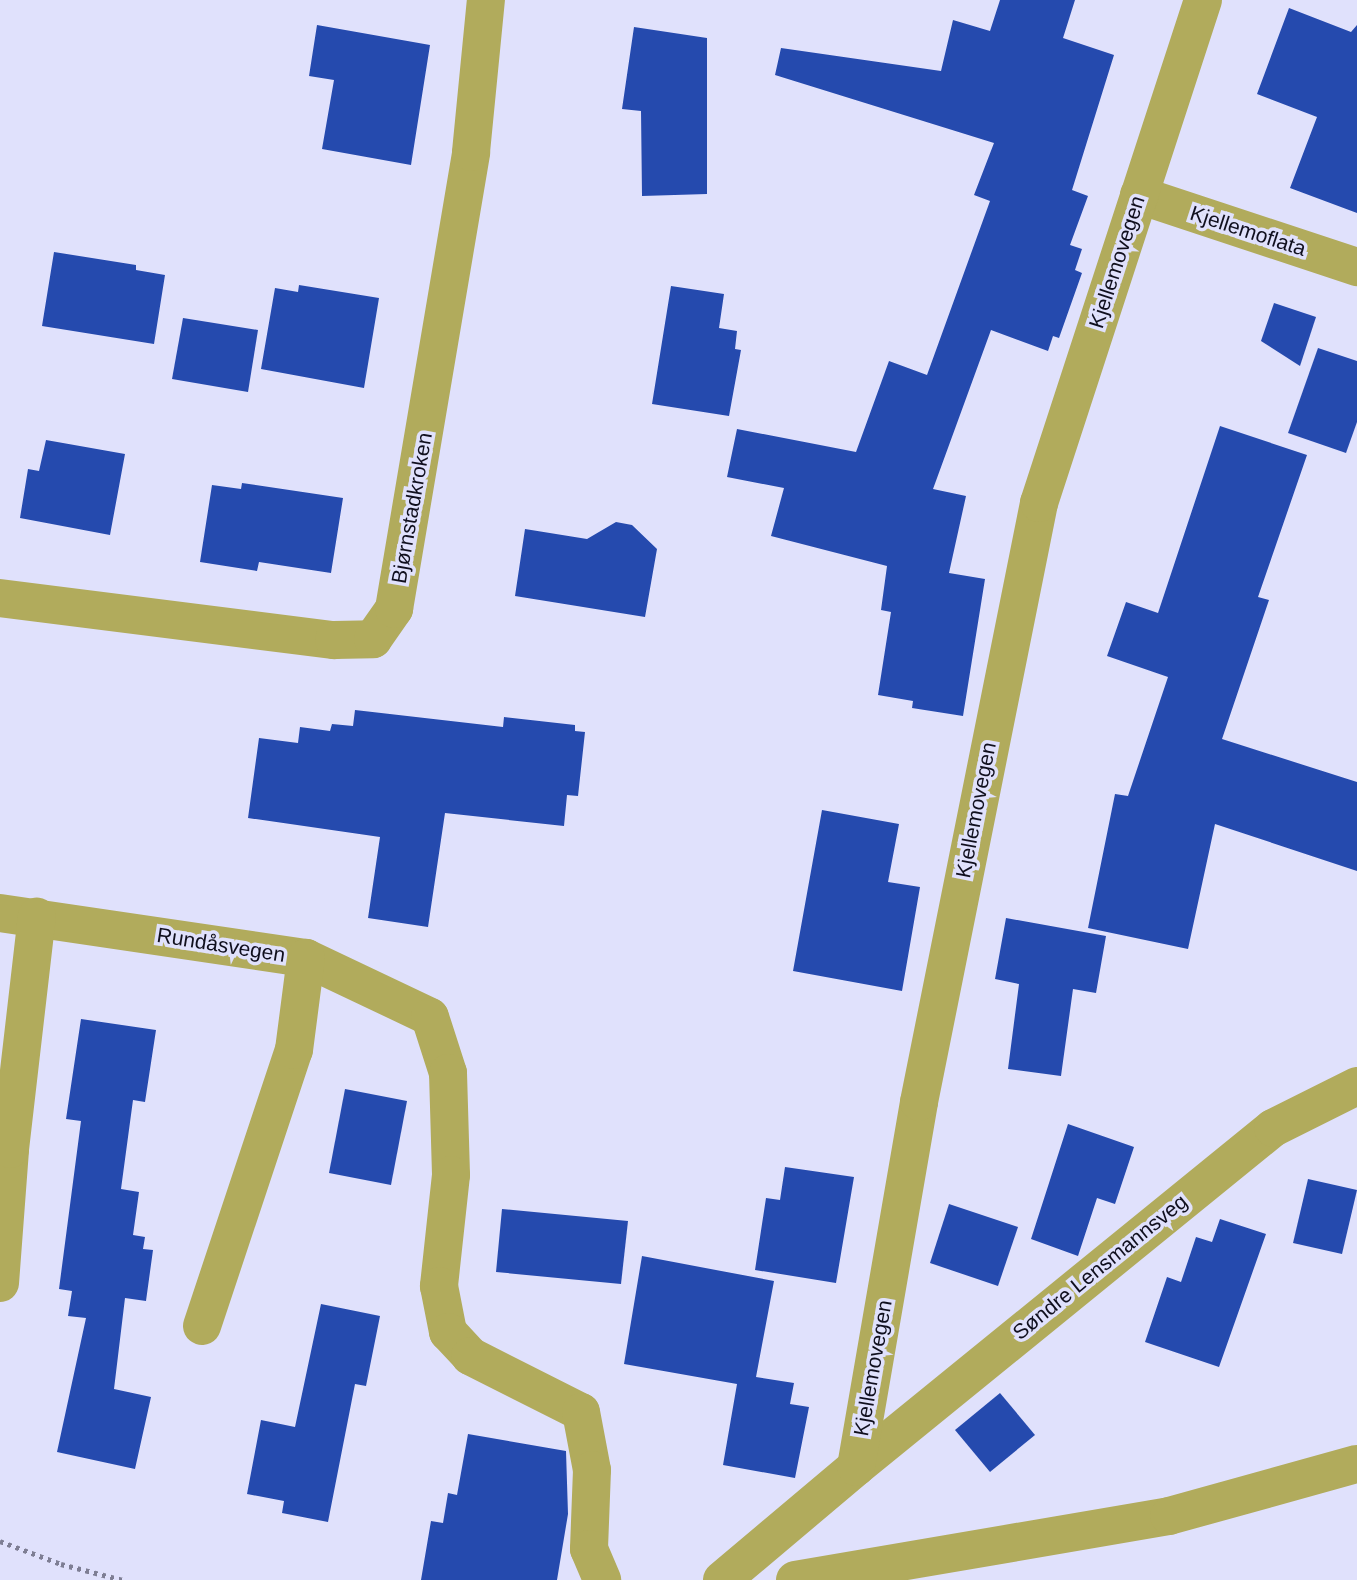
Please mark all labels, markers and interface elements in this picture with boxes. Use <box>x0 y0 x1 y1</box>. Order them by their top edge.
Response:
street label: Kjellemovegen <box>1084 193 1150 331</box>
street label: Kjellemoflata <box>1187 200 1309 262</box>
street label: Bjørnstadkroken <box>386 431 438 585</box>
street label: Kjellemovegen <box>950 740 1002 880</box>
street label: Rundåsvegen <box>155 922 287 968</box>
street label: Søndre Lensmannsveg <box>1008 1189 1192 1345</box>
street label: Kjellemovegen <box>849 1298 897 1438</box>

